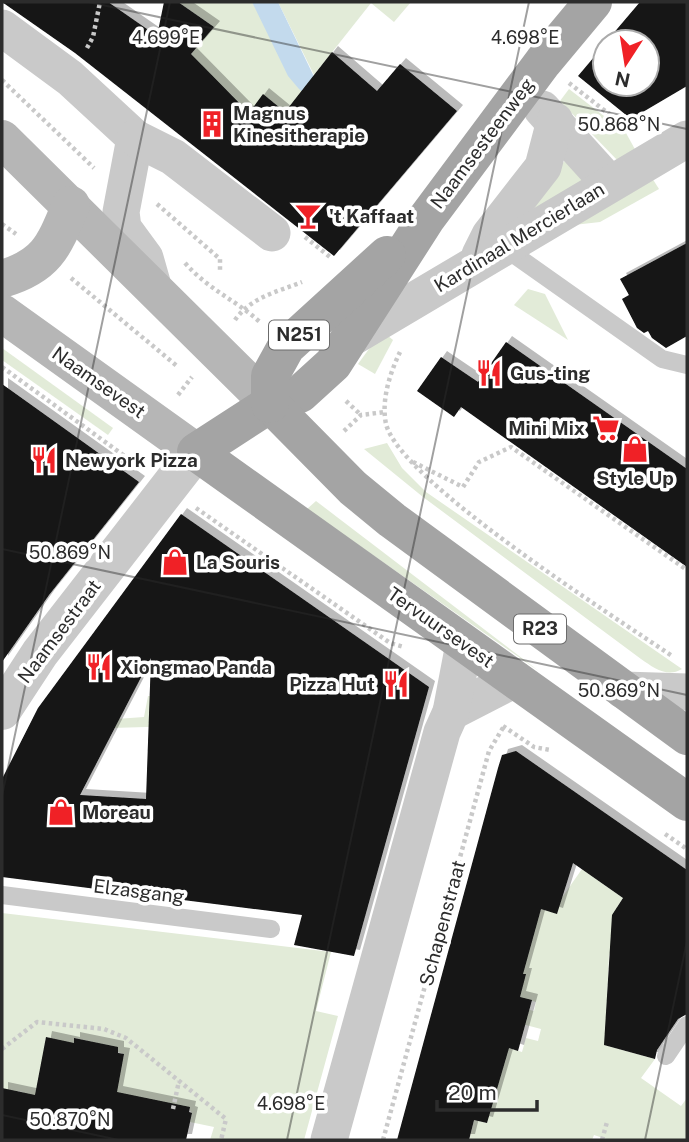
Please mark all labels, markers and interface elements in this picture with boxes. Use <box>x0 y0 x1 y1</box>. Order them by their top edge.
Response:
text: 4.699°E <box>132 27 200 48</box>
text: 4.698°E <box>491 27 559 48</box>
north arrow <box>591 28 661 98</box>
text: N <box>613 67 632 92</box>
street label: Naamsesteenweg <box>426 73 538 213</box>
place label: Magnus Kinesitherapie <box>233 102 365 146</box>
building icon: Magnus Kinesitherapie <box>197 109 227 139</box>
text: 50.868°N <box>578 114 660 135</box>
street label: Kardinaal Mercierlaan <box>430 177 608 297</box>
bar icon: 't Kaffaat <box>293 201 323 231</box>
place label: 't Kaffaat <box>329 205 414 227</box>
road number: N251 <box>269 320 329 349</box>
street label: Naamsevest <box>48 342 150 422</box>
restaurant icon: Gus-ting <box>474 358 504 388</box>
place label: Gus-ting <box>510 362 590 384</box>
supermarket icon: Mini Mix <box>591 413 621 443</box>
place label: Mini Mix <box>508 417 585 439</box>
shop icon: Style Up <box>620 434 650 464</box>
restaurant icon: Newyork Pizza <box>29 445 59 475</box>
place label: Newyork Pizza <box>65 449 198 471</box>
place label: Style Up <box>596 467 674 489</box>
text: 50.869°N <box>29 542 111 563</box>
shop icon: La Souris <box>160 547 190 577</box>
place label: La Souris <box>196 551 280 573</box>
street label: Naamsestraat <box>13 575 105 687</box>
street label: Tervuursevest <box>384 582 498 672</box>
road number: R23 <box>514 614 566 644</box>
restaurant icon: Xiongmao Panda <box>84 652 114 682</box>
place label: Xiongmao Panda <box>120 656 272 678</box>
restaurant icon: Pizza Hut <box>381 669 411 699</box>
place label: Pizza Hut <box>289 673 375 695</box>
text: 50.869°N <box>578 680 660 701</box>
shop icon: Moreau <box>46 797 76 827</box>
place label: Moreau <box>82 801 151 823</box>
street label: Schapenstraat <box>415 858 469 988</box>
street label: Elzasgang <box>92 875 186 908</box>
scale bar <box>437 1068 537 1112</box>
text: 20 m <box>448 1080 497 1105</box>
text: 4.698°E <box>257 1093 325 1114</box>
text: 50.870°N <box>29 1109 111 1130</box>

